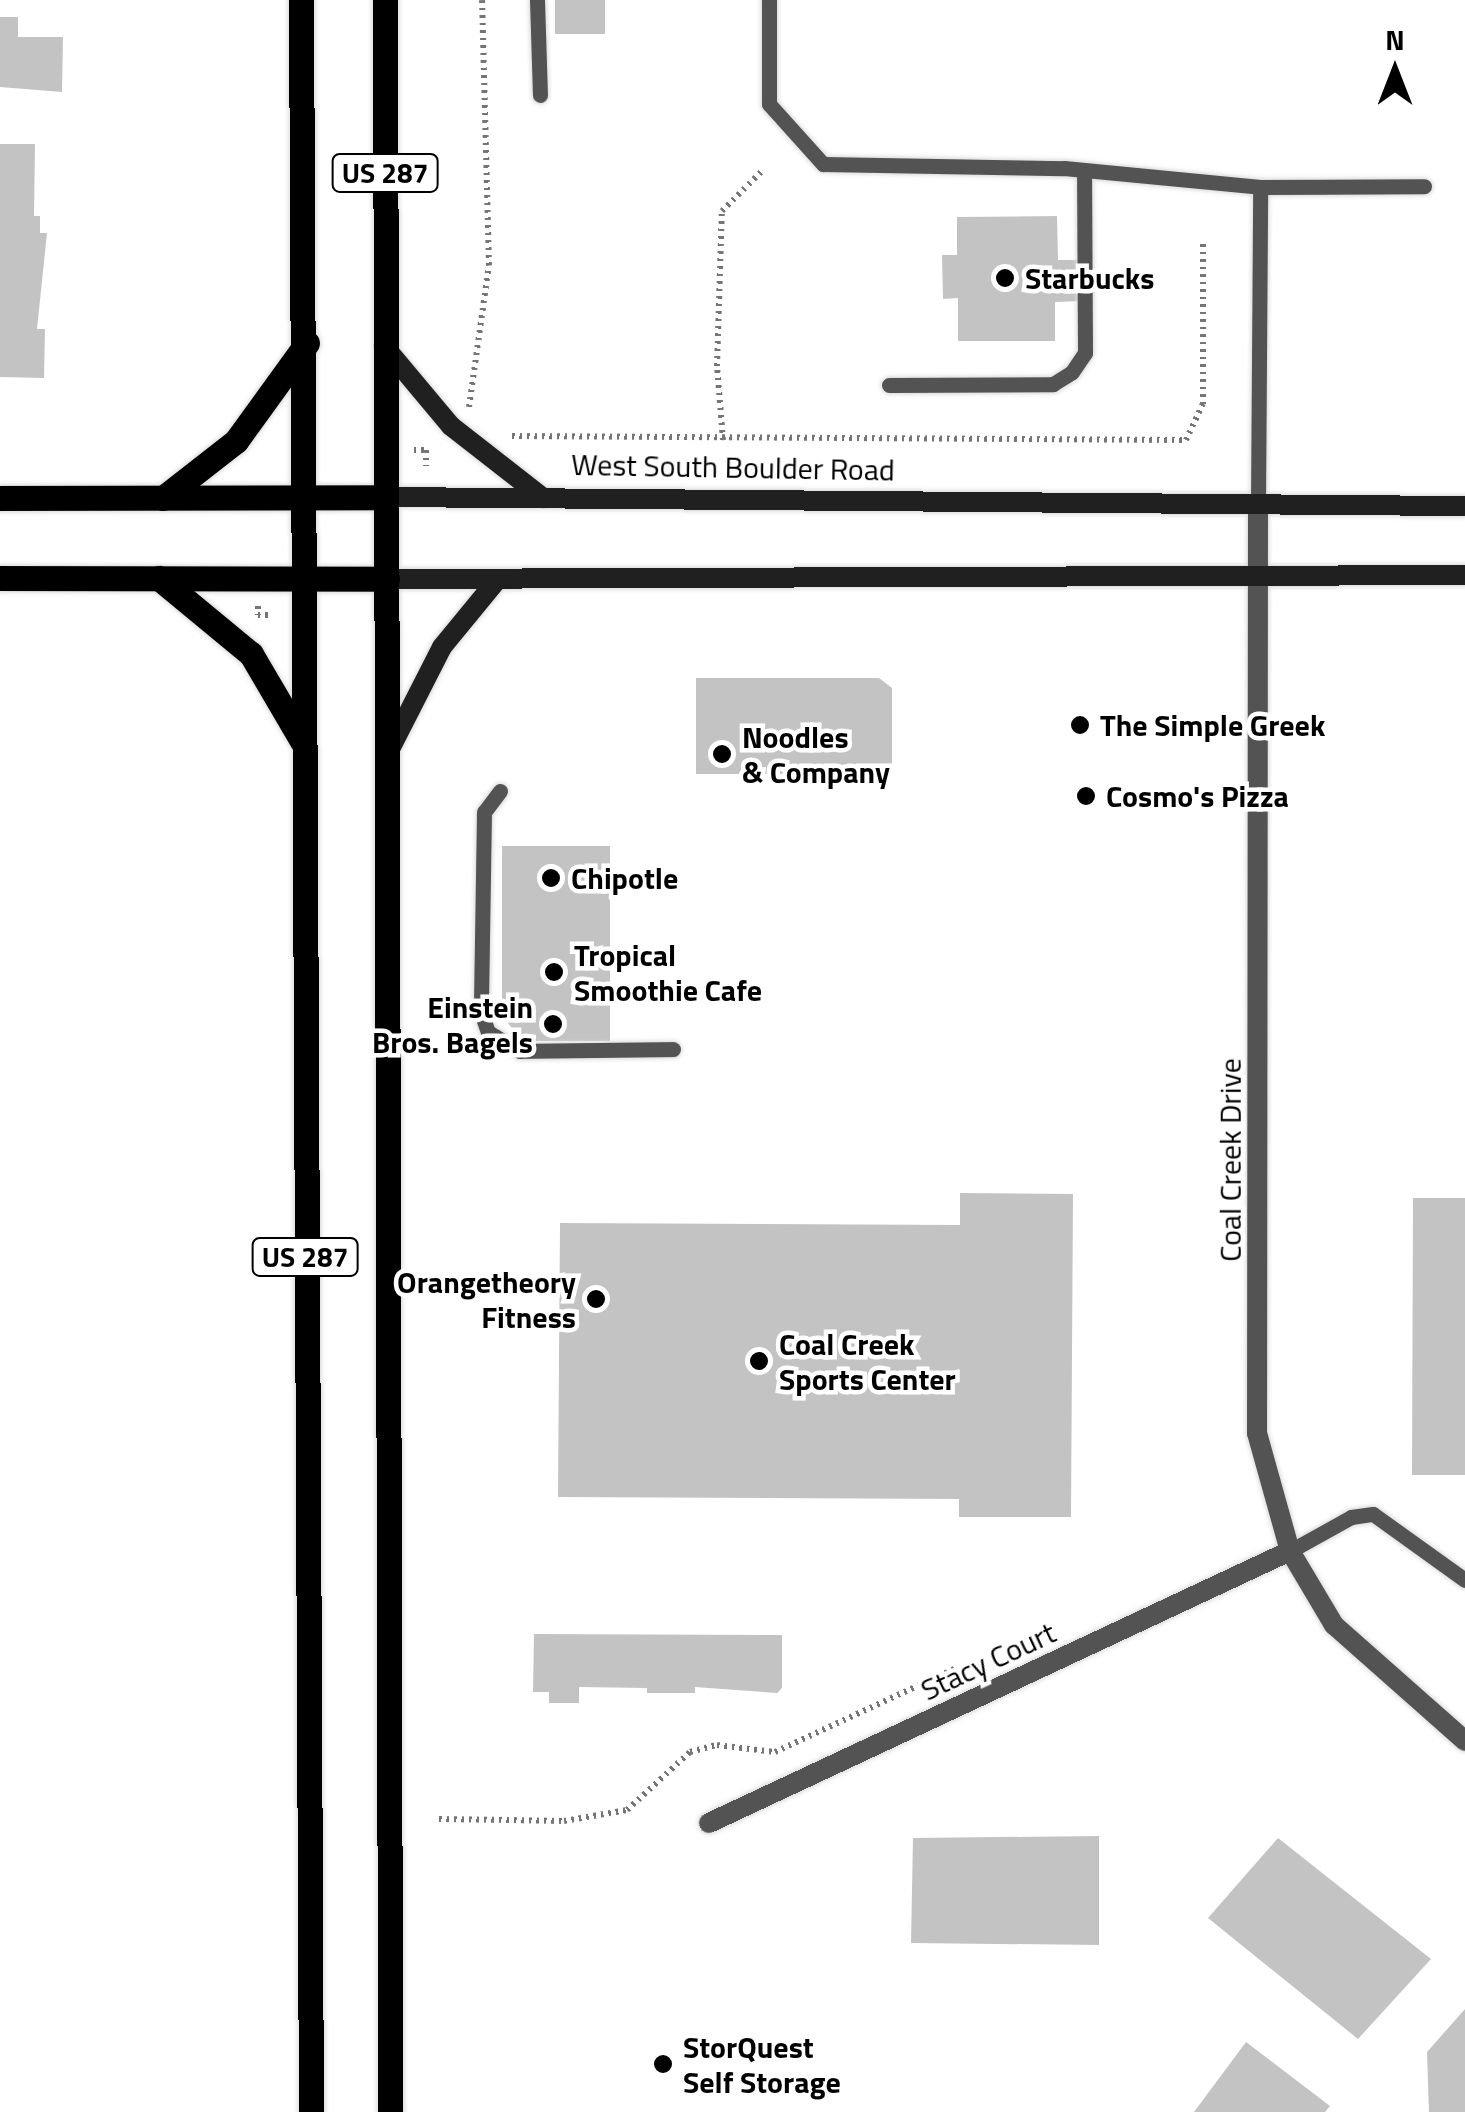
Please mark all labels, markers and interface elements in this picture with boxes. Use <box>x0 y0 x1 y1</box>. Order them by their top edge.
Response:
text: N <box>1385 18 1405 61</box>
north arrow <box>1345 20 1445 120</box>
road number: US 287 <box>330 150 440 196</box>
place label: Starbucks <box>1025 260 1154 296</box>
marker: Starbucks <box>994 267 1016 289</box>
street label: West South Boulder Road <box>571 446 895 488</box>
place label: The Simple Greek <box>1100 707 1325 743</box>
marker: The Simple Greek <box>1069 714 1091 736</box>
place label: Noodles & Company <box>742 719 890 790</box>
marker: Noodles & Company <box>711 743 733 765</box>
place label: Cosmo's Pizza <box>1106 778 1289 814</box>
marker: Cosmo's Pizza <box>1075 785 1097 807</box>
place label: Chipotle <box>571 860 678 896</box>
marker: Chipotle <box>540 867 562 889</box>
place label: Tropical Smoothie Cafe <box>574 937 762 1008</box>
marker: Tropical Smoothie Cafe <box>543 961 565 983</box>
place label: Einstein Bros. Bagels <box>372 989 533 1060</box>
marker: Einstein Bros. Bagels <box>542 1013 564 1035</box>
street label: Coal Creek Drive <box>1212 1058 1248 1262</box>
road number: US 287 <box>250 1234 360 1280</box>
place label: Orangetheory Fitness <box>397 1264 576 1334</box>
marker: Orangetheory Fitness <box>585 1288 607 1310</box>
place label: Coal Creek Sports Center <box>779 1326 956 1396</box>
marker: Coal Creek Sports Center <box>748 1350 770 1372</box>
street label: Stacy Court <box>915 1614 1061 1708</box>
place label: StorQuest Self Storage <box>683 2029 841 2100</box>
marker: StorQuest Self Storage <box>652 2053 674 2075</box>

